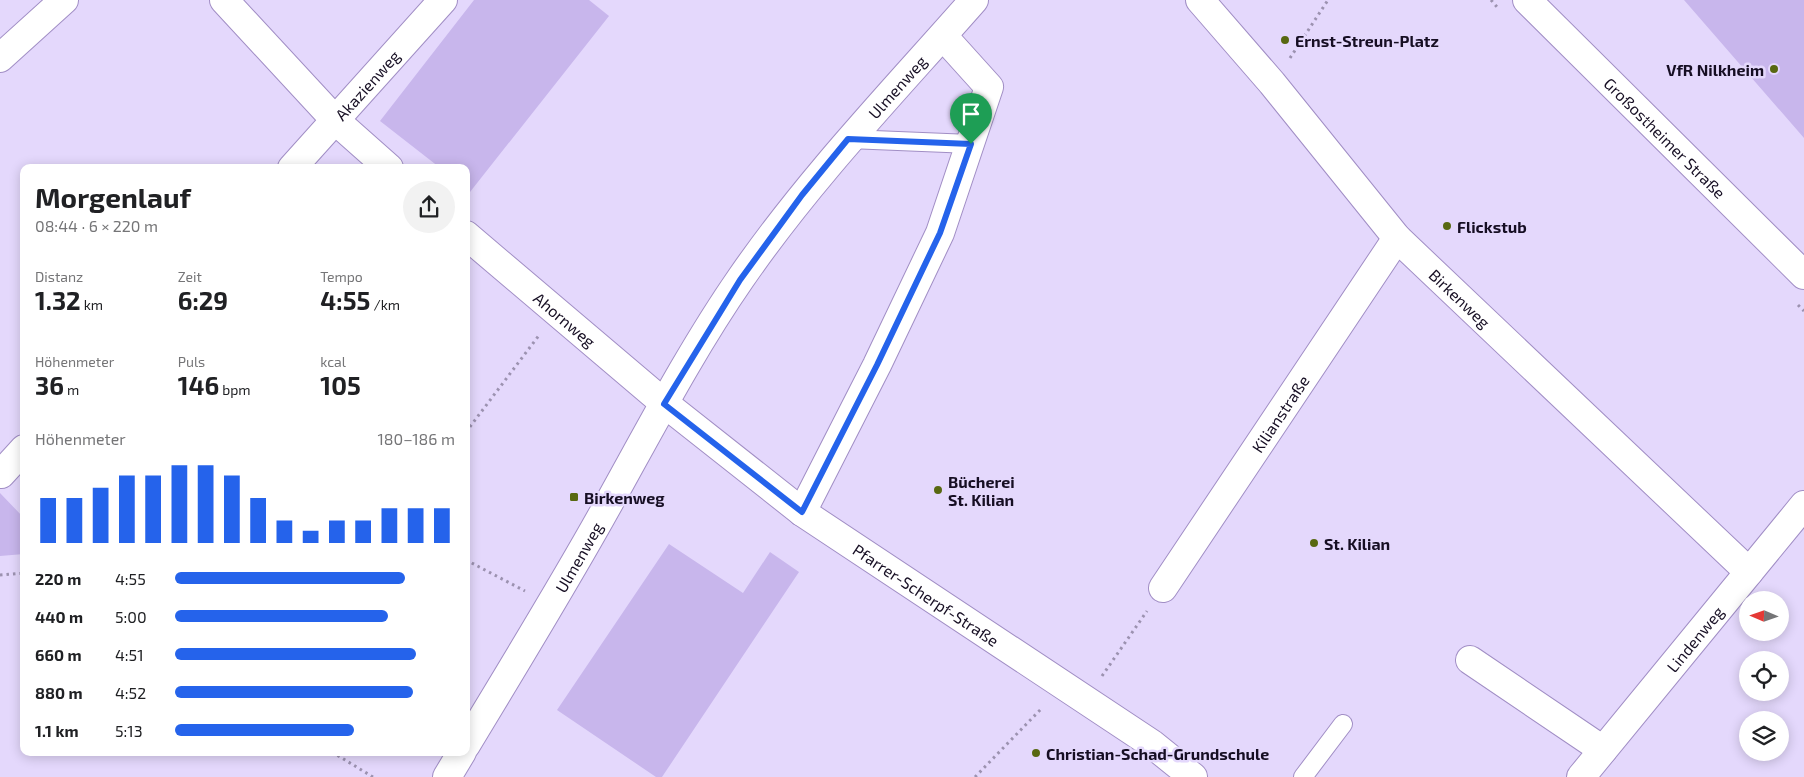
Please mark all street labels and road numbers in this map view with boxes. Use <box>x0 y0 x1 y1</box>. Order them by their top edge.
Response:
street label: Akazienweg <box>331 46 403 124</box>
street label: Ulmenweg <box>864 51 930 122</box>
street label: Großostheimer Straße <box>1601 73 1730 202</box>
street label: Birkenweg <box>1426 265 1495 331</box>
street label: Ahornweg <box>530 288 600 351</box>
street label: Kilianstraße <box>1247 371 1312 456</box>
street label: Ulmenweg <box>550 518 606 595</box>
street label: Pfarrer-Scherpf-Straße <box>850 539 1003 650</box>
street label: Lindenweg <box>1662 602 1727 675</box>

